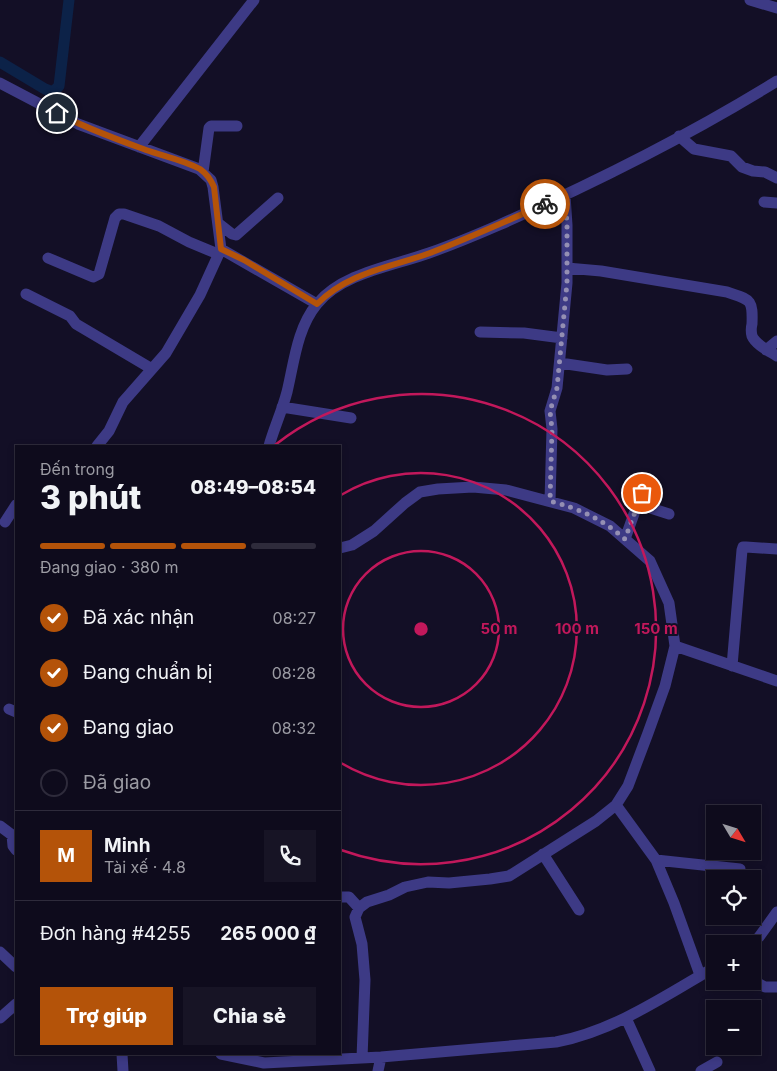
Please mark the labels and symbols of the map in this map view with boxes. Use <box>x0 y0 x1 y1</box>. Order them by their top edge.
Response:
pin <box>36 92 78 134</box>
courier <box>520 179 570 229</box>
pin <box>621 472 663 514</box>
text: 50 m <box>481 619 517 638</box>
text: 100 m <box>555 619 599 638</box>
text: 150 m <box>634 619 678 638</box>
centre of rings <box>412 620 430 638</box>
north arrow <box>706 805 761 860</box>

